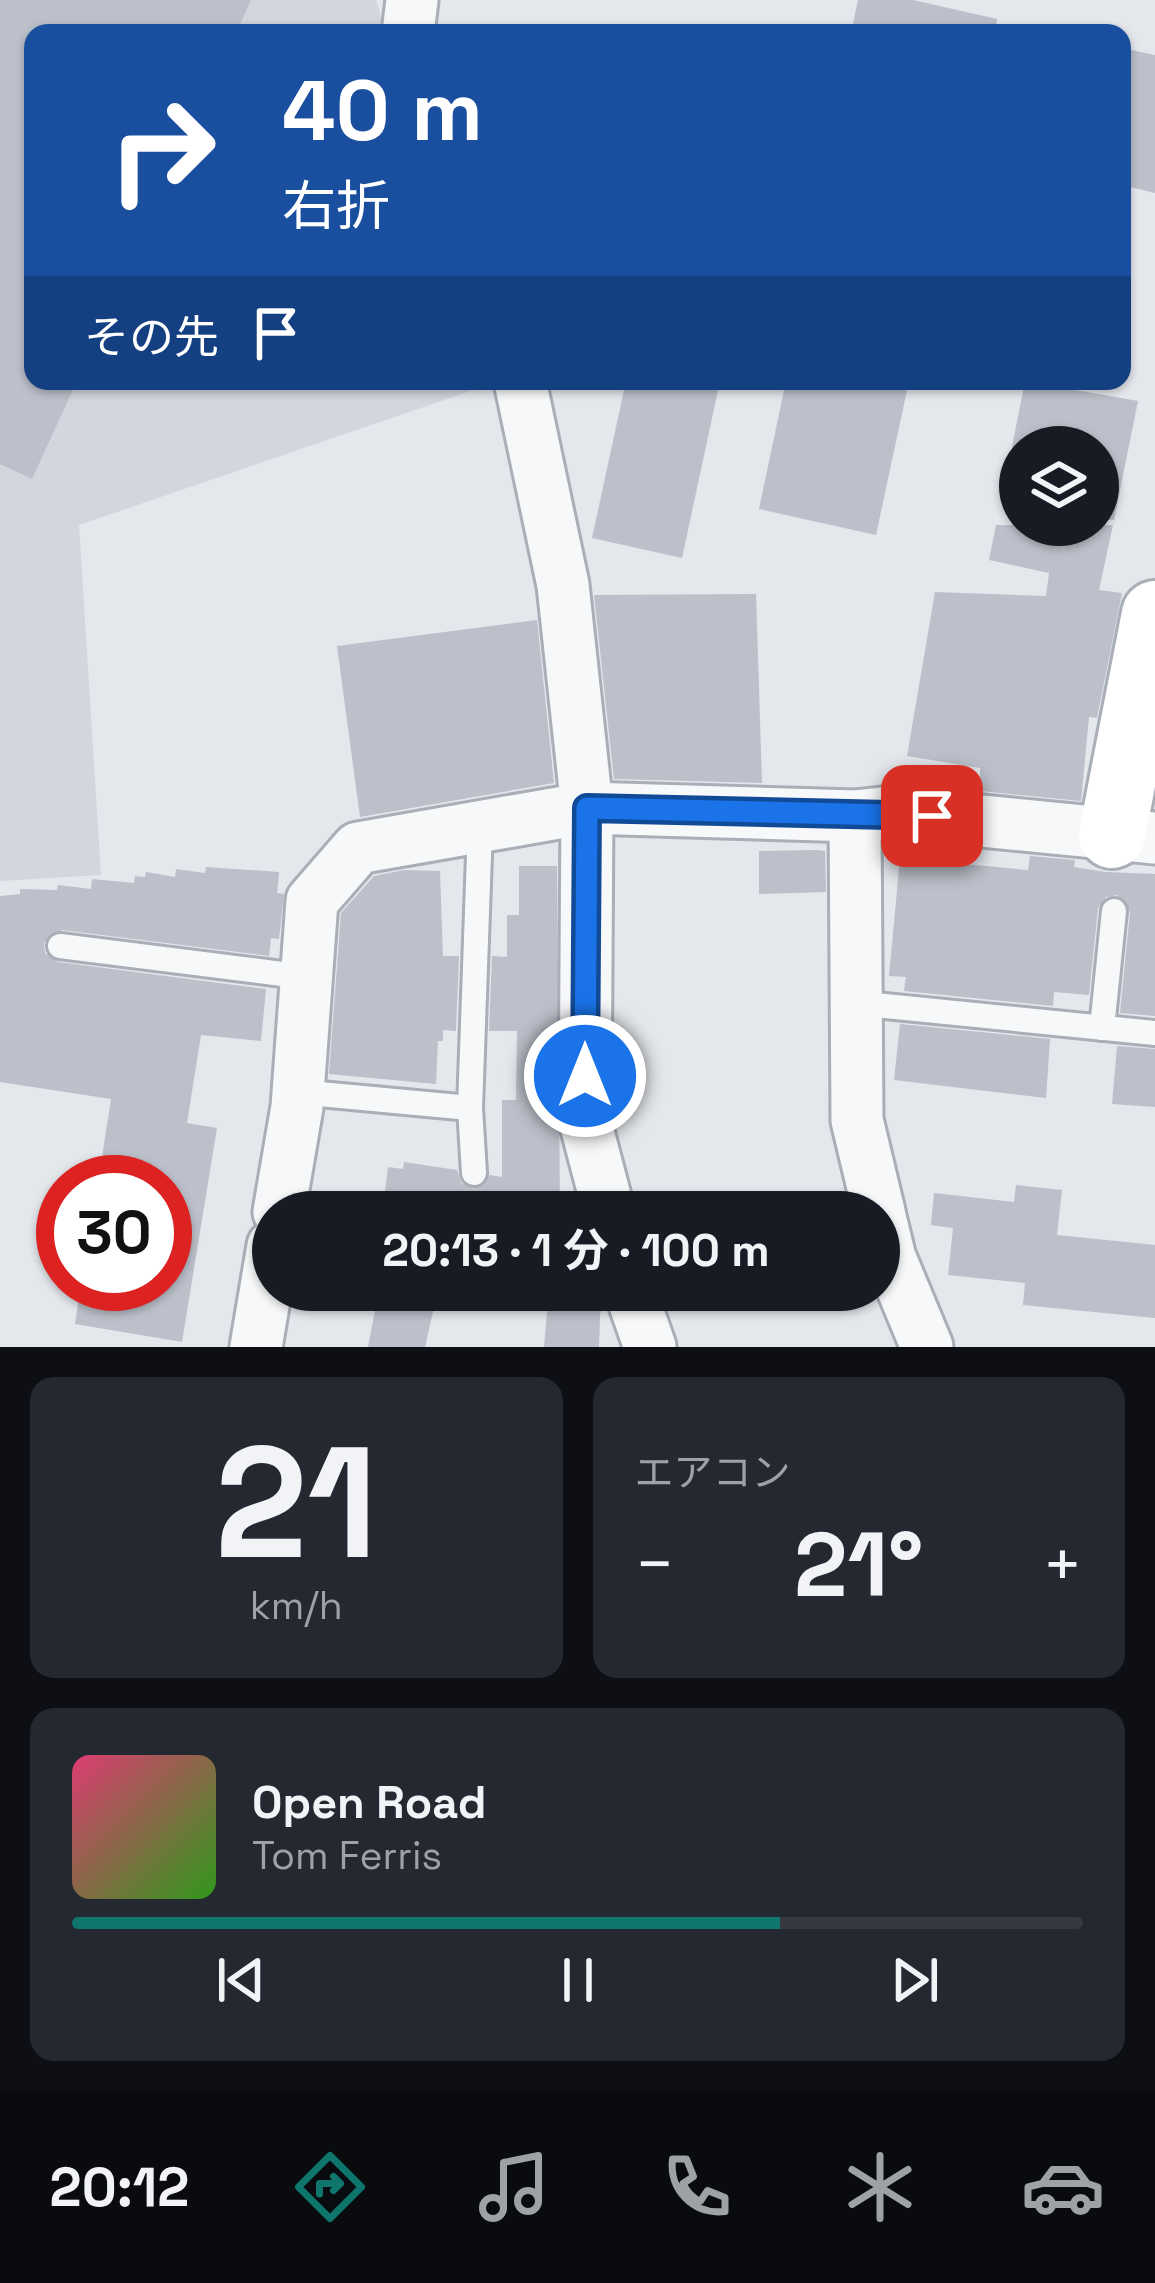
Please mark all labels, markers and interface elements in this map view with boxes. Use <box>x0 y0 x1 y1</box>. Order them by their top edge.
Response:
text: 40 m <box>282 57 483 165</box>
icon: right <box>84 72 240 228</box>
text: 右折 <box>282 172 390 241</box>
icon: arrive <box>243 300 309 366</box>
text: その先 <box>84 309 219 366</box>
map controls <box>999 426 1119 546</box>
button: layers <box>999 426 1119 546</box>
pin <box>881 765 983 867</box>
icon: arrive <box>899 783 965 849</box>
position arrow <box>522 1013 648 1139</box>
speed limit sign: 30 <box>36 1155 192 1311</box>
text: 20:13 · 1 分 · 100 m <box>382 1222 770 1279</box>
text: 21 <box>215 1403 378 1603</box>
text: エアコン <box>635 1448 791 1497</box>
text: 21° <box>794 1507 924 1622</box>
text: − <box>635 1522 675 1606</box>
text: + <box>1042 1522 1083 1606</box>
text: km/h <box>250 1581 343 1630</box>
text: Open Road <box>252 1774 487 1831</box>
text: Tom Ferris <box>252 1831 442 1880</box>
icon: previous <box>208 1947 274 2013</box>
icon: pause <box>545 1947 611 2013</box>
icon: next <box>882 1947 948 2013</box>
icon: directions <box>288 2145 372 2229</box>
icon: music <box>472 2145 556 2229</box>
icon: phone <box>655 2145 739 2229</box>
icon: climate <box>838 2145 922 2229</box>
icon: car <box>1021 2145 1105 2229</box>
text: 20:12 <box>50 2153 189 2222</box>

